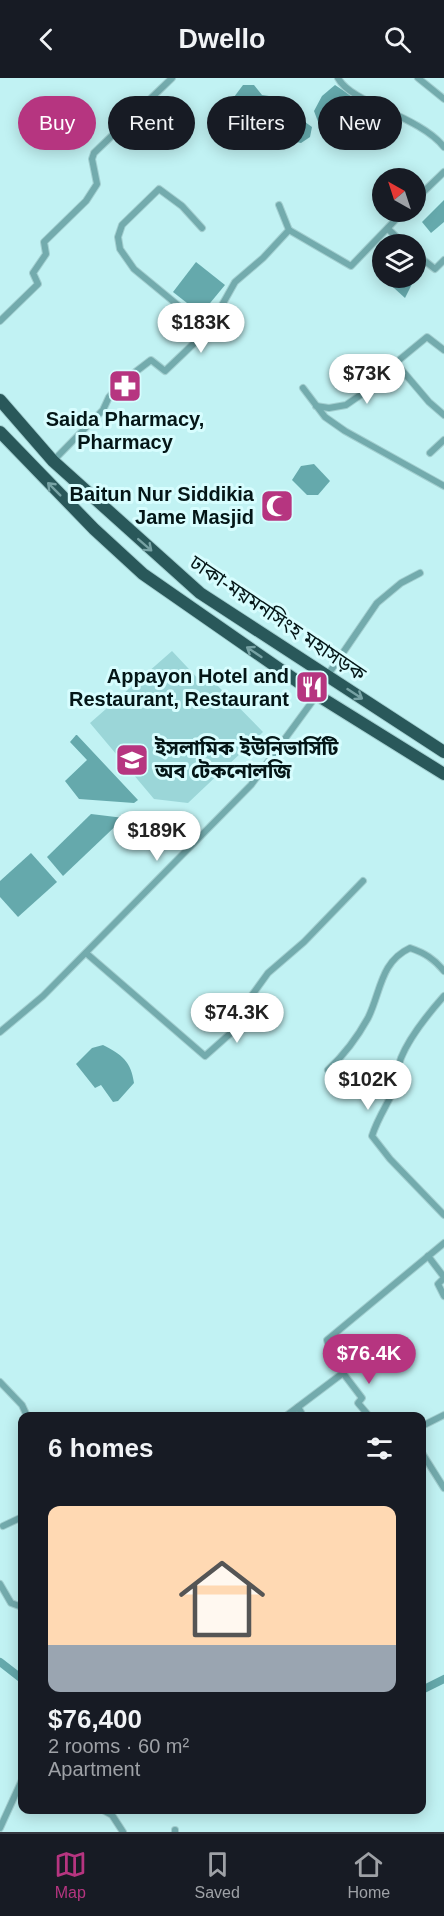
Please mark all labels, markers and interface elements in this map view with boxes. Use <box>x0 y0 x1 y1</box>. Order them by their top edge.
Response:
icon: back <box>30 23 63 56</box>
icon: search <box>381 23 414 56</box>
text: Dwello <box>178 24 266 54</box>
chip: Buy <box>18 96 96 150</box>
chip: Rent <box>108 96 195 150</box>
chip: Filters <box>207 96 306 150</box>
chip: New <box>318 96 402 150</box>
north arrow <box>372 168 426 222</box>
map controls <box>372 168 426 288</box>
button: layers <box>372 234 426 288</box>
pin: $183K <box>159 303 243 354</box>
text: $183K <box>172 311 230 333</box>
pin: $73K <box>331 354 403 405</box>
text: $73K <box>343 362 391 384</box>
pharmacy icon: Saida Pharmacy, Pharmacy <box>107 368 143 404</box>
place label: Saida Pharmacy, Pharmacy <box>46 408 204 453</box>
one-way arrow <box>47 482 62 497</box>
place label: Baitun Nur Siddikia Jame Masjid <box>70 483 255 528</box>
mosque icon: Baitun Nur Siddikia Jame Masjid <box>259 488 295 524</box>
one-way arrow <box>137 538 152 552</box>
street label: ঢাকা-ময়মনসিংহ মহাসড়ক <box>185 550 371 686</box>
one-way arrow <box>245 645 262 658</box>
place label: Appayon Hotel and Restaurant, Restaurant <box>69 665 289 710</box>
restaurant icon: Appayon Hotel and Restaurant, Restaurant <box>294 669 330 705</box>
one-way arrow <box>346 689 363 701</box>
place label: ইসলামিক ইউনিভার্সিটি অব টেকনোলজি <box>154 736 339 782</box>
school or university icon: ইসলামিক ইউনিভার্সিটি অব টেকনোলজি <box>114 742 150 778</box>
pin: $189K <box>115 811 199 862</box>
text: $189K <box>128 819 186 841</box>
pin: $74.3K <box>188 993 286 1044</box>
text: $74.3K <box>205 1001 269 1023</box>
pin: $102K <box>326 1060 410 1111</box>
text: $102K <box>339 1068 397 1090</box>
pin: $76.4K <box>320 1334 418 1385</box>
text: $76.4K <box>337 1342 401 1364</box>
icon: filters <box>363 1432 396 1465</box>
text: 6 homes <box>48 1433 154 1463</box>
icon: home <box>168 1545 276 1653</box>
text: $76,400 <box>48 1704 142 1734</box>
text: 2 rooms · 60 m² <box>48 1735 189 1757</box>
text: Apartment <box>48 1758 140 1780</box>
tab: Map <box>54 1848 87 1902</box>
tab: Saved <box>194 1848 240 1902</box>
tab: Home <box>347 1848 390 1902</box>

